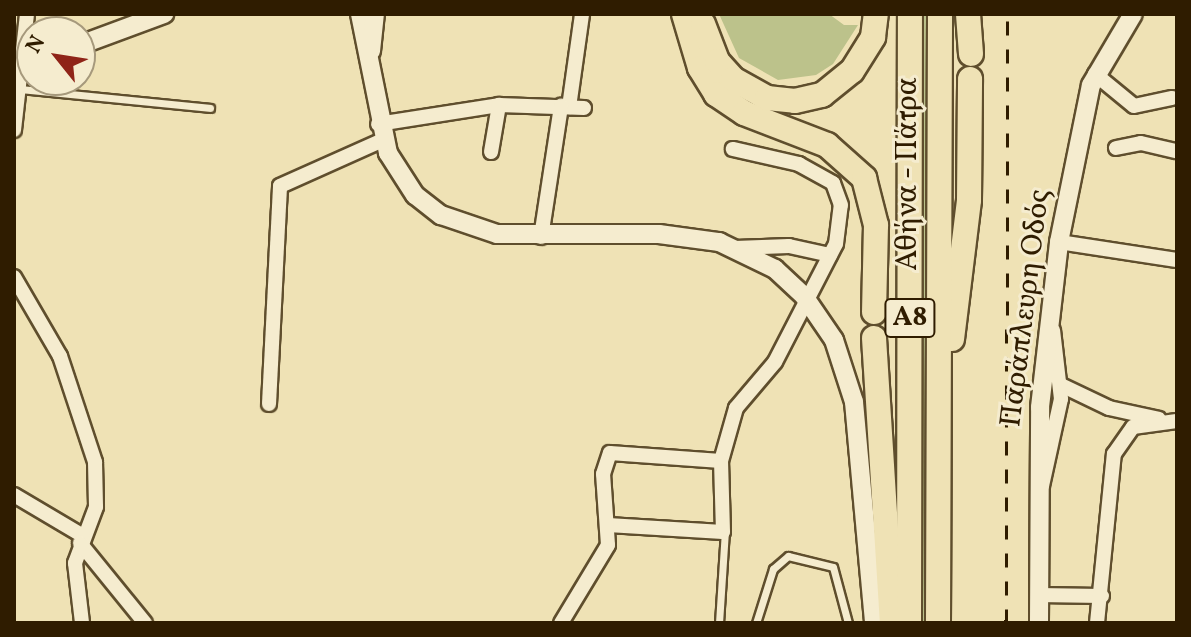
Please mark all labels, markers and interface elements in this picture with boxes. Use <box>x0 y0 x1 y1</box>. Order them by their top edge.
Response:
north arrow <box>16 16 96 96</box>
text: N <box>19 30 54 59</box>
street label: Αθήνα - Πάτρα <box>890 77 926 271</box>
street label: Παράπλευρη Οδός <box>994 187 1058 429</box>
road number: Α8 <box>884 294 936 342</box>

